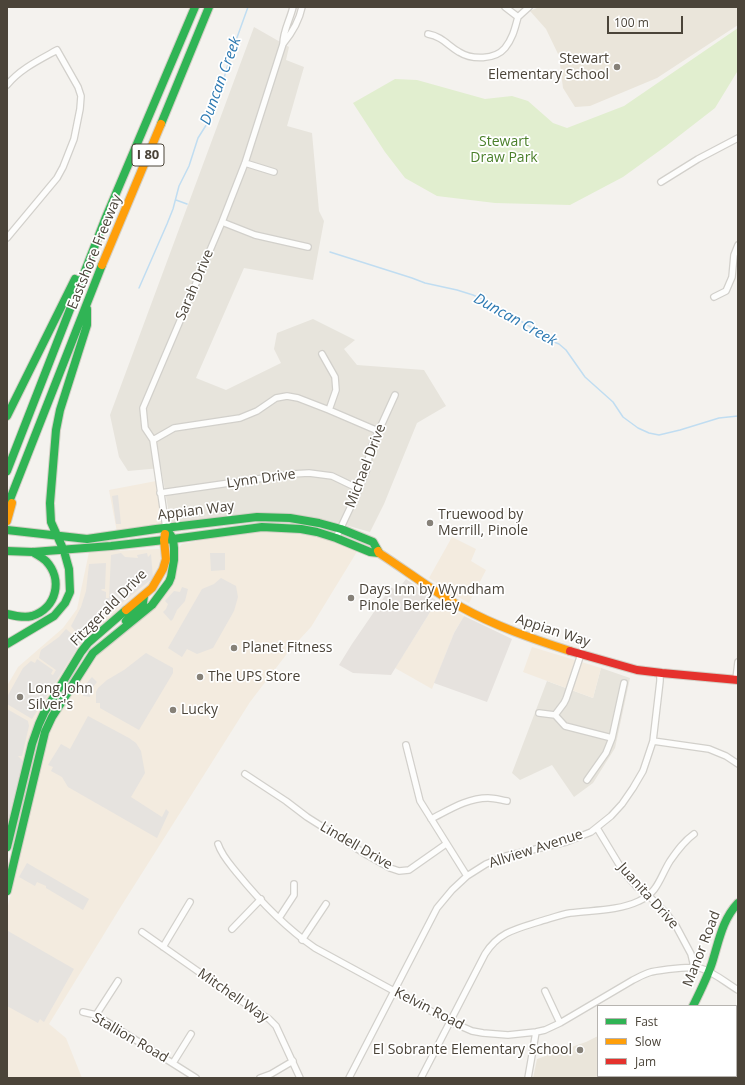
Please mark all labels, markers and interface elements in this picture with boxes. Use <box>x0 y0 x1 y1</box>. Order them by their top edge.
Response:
scale bar <box>609 8 685 34</box>
text: 100 m <box>614 14 649 31</box>
water label: Duncan Creek <box>197 35 245 127</box>
place label: Stewart Elementary School <box>488 51 609 84</box>
marker: Stewart Elementary School <box>612 62 622 72</box>
park label: Stewart Draw Park <box>470 134 538 166</box>
road number: I 80 <box>132 144 164 166</box>
street label: Eastshore Freeway <box>64 192 126 312</box>
street label: Sarah Drive <box>173 247 217 323</box>
water label: Duncan Creek <box>470 290 560 350</box>
street label: Michael Drive <box>342 422 390 510</box>
street label: Lynn Drive <box>225 466 297 492</box>
street label: Appian Way <box>157 498 235 524</box>
place label: Truewood by Merrill, Pinole <box>438 507 528 540</box>
marker: Truewood by Merrill, Pinole <box>425 518 435 528</box>
street label: Fitzgerald Drive <box>67 566 151 650</box>
place label: Days Inn by Wyndham Pinole Berkeley <box>359 582 505 614</box>
marker: Days Inn by Wyndham Pinole Berkeley <box>346 593 356 603</box>
street label: Appian Way <box>514 611 592 651</box>
place label: Planet Fitness <box>242 640 332 656</box>
marker: Planet Fitness <box>229 643 239 653</box>
place label: The UPS Store <box>208 669 300 685</box>
marker: The UPS Store <box>195 672 205 682</box>
place label: Long John Silver's <box>28 681 93 714</box>
marker: Long John Silver's <box>15 692 25 702</box>
place label: Lucky <box>181 702 218 718</box>
marker: Lucky <box>168 705 178 715</box>
street label: Lindell Drive <box>317 819 395 873</box>
street label: Allview Avenue <box>487 826 585 872</box>
street label: Juanita Drive <box>614 860 682 932</box>
street label: Manor Road <box>680 909 724 989</box>
street label: Mitchell Way <box>194 965 272 1027</box>
street label: Kelvin Road <box>391 984 467 1034</box>
legend <box>597 1005 737 1077</box>
street label: Stallion Road <box>89 1009 171 1067</box>
text: Fast <box>635 1013 658 1030</box>
text: Slow <box>635 1033 661 1050</box>
place label: El Sobrante Elementary School <box>373 1042 572 1058</box>
marker: El Sobrante Elementary School <box>575 1045 585 1055</box>
text: Jam <box>635 1053 656 1070</box>

